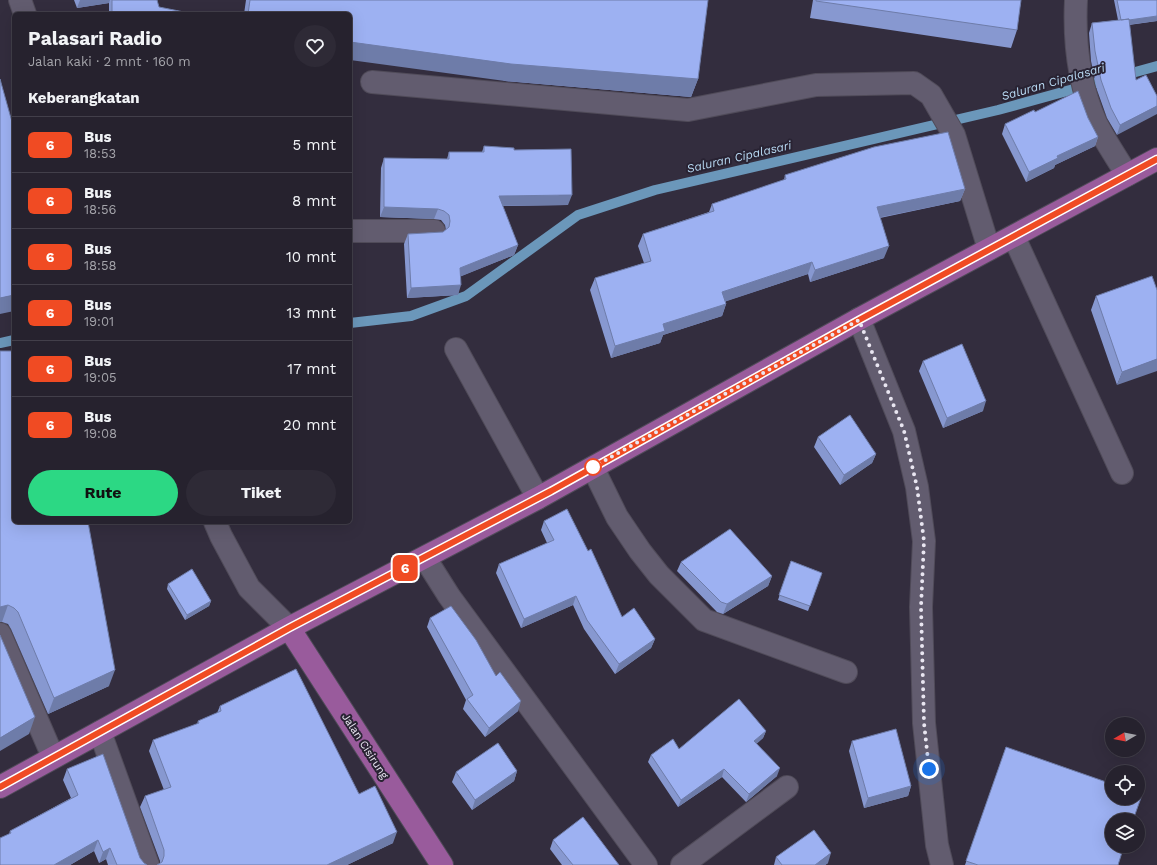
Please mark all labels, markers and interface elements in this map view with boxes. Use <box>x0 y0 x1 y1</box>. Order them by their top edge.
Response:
button: heart <box>294 25 336 67</box>
text: Palasari Radio <box>28 27 162 50</box>
text: Jalan kaki · 2 mnt · 160 m <box>28 54 191 69</box>
water label: Saluran Cipalasari <box>1000 60 1107 103</box>
text: Keberangkatan <box>28 89 140 107</box>
text: Bus <box>84 128 112 146</box>
text: 5 mnt <box>292 136 336 154</box>
text: 6 <box>46 137 54 153</box>
water label: Saluran Cipalasari <box>685 138 794 176</box>
text: 18:53 <box>84 146 116 161</box>
text: Bus <box>84 184 112 202</box>
text: 8 mnt <box>292 192 336 210</box>
text: 6 <box>46 193 54 209</box>
text: 18:56 <box>84 202 116 217</box>
text: Bus <box>84 240 112 258</box>
text: 10 mnt <box>286 248 336 266</box>
text: 6 <box>46 249 54 265</box>
text: 18:58 <box>84 258 117 273</box>
text: Bus <box>84 296 112 314</box>
text: 13 mnt <box>287 304 336 322</box>
text: 6 <box>46 305 54 321</box>
text: 19:01 <box>84 314 114 329</box>
text: Bus <box>84 352 112 370</box>
text: 17 mnt <box>287 360 336 378</box>
text: 6 <box>46 361 54 377</box>
text: 19:05 <box>84 370 117 385</box>
text: Bus <box>84 408 112 426</box>
text: 20 mnt <box>283 416 336 434</box>
text: 6 <box>46 417 54 433</box>
text: 19:08 <box>84 426 117 441</box>
unlabelled marker <box>584 458 602 476</box>
button: Rute <box>28 470 178 516</box>
button: Tiket <box>186 470 336 516</box>
line badge: 6 <box>392 555 418 581</box>
text: 6 <box>401 560 409 576</box>
street label: Jalan Cisirung <box>339 711 391 781</box>
north arrow <box>1105 717 1145 757</box>
map controls <box>1105 717 1145 853</box>
your location <box>919 759 939 779</box>
button: locate <box>1105 765 1145 805</box>
button: layers <box>1105 813 1145 853</box>

